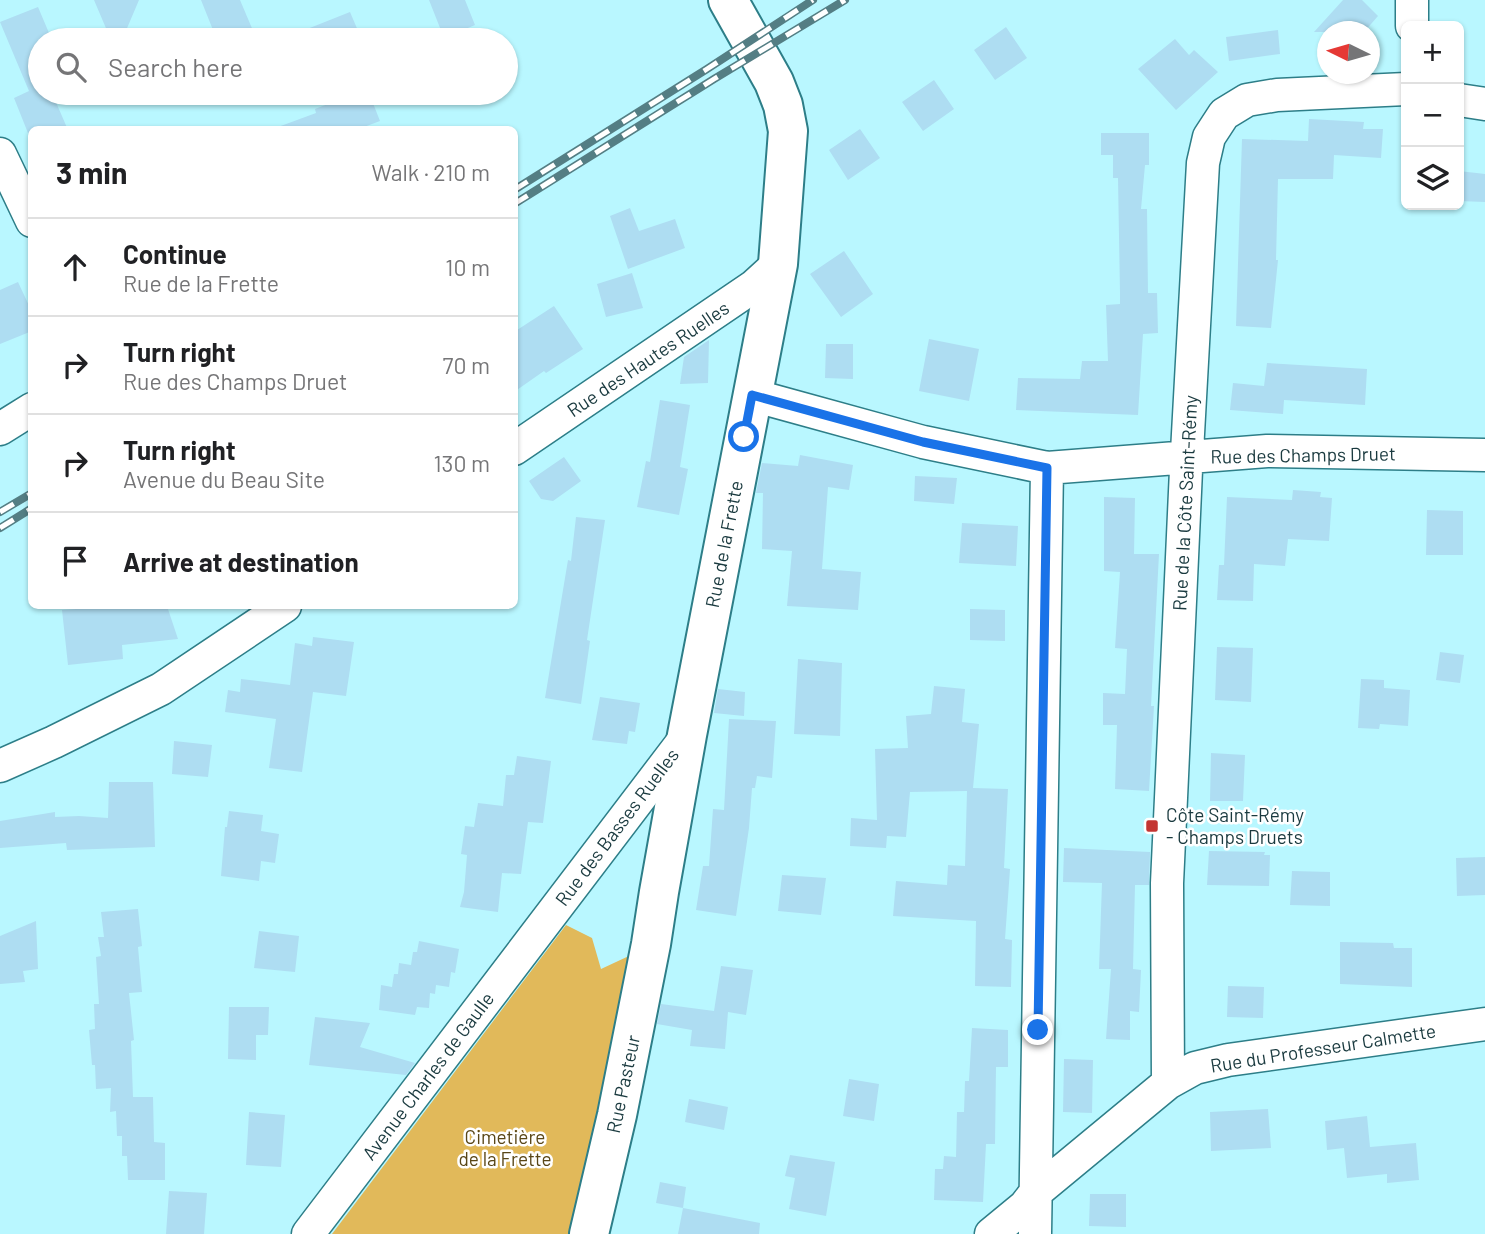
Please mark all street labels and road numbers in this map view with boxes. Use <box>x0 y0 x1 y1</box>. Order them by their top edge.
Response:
street label: Rue des Hautes Ruelles <box>562 296 733 421</box>
street label: Rue de la Côte Saint-Rémy <box>1167 394 1202 611</box>
street label: Rue des Champs Druet <box>1210 441 1396 468</box>
street label: Rue de la Frette <box>700 478 747 609</box>
street label: Rue des Basses Ruelles <box>550 743 683 910</box>
street label: Avenue Charles de Gaulle <box>357 987 498 1164</box>
street label: Rue du Professeur Calmette <box>1209 1018 1437 1077</box>
street label: Rue Pasteur <box>601 1033 644 1135</box>

